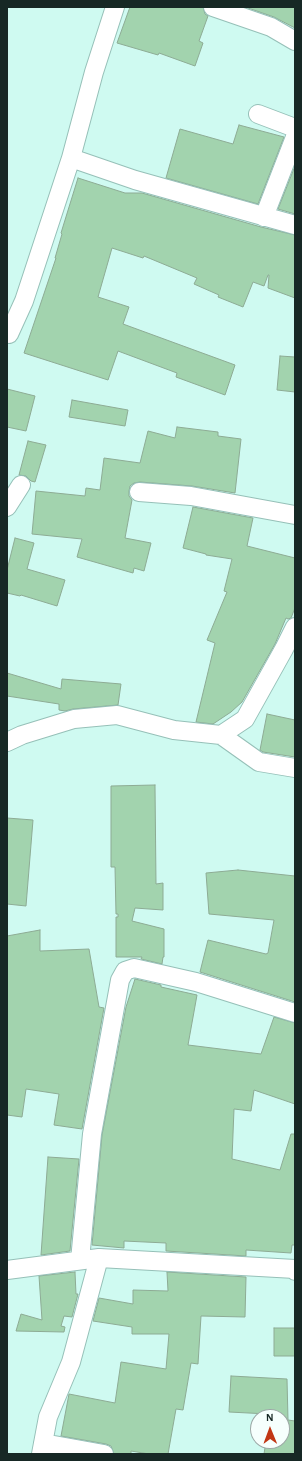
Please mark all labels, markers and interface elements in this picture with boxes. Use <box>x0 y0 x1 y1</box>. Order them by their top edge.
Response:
north arrow <box>250 1409 290 1449</box>
text: N <box>266 1412 274 1423</box>

